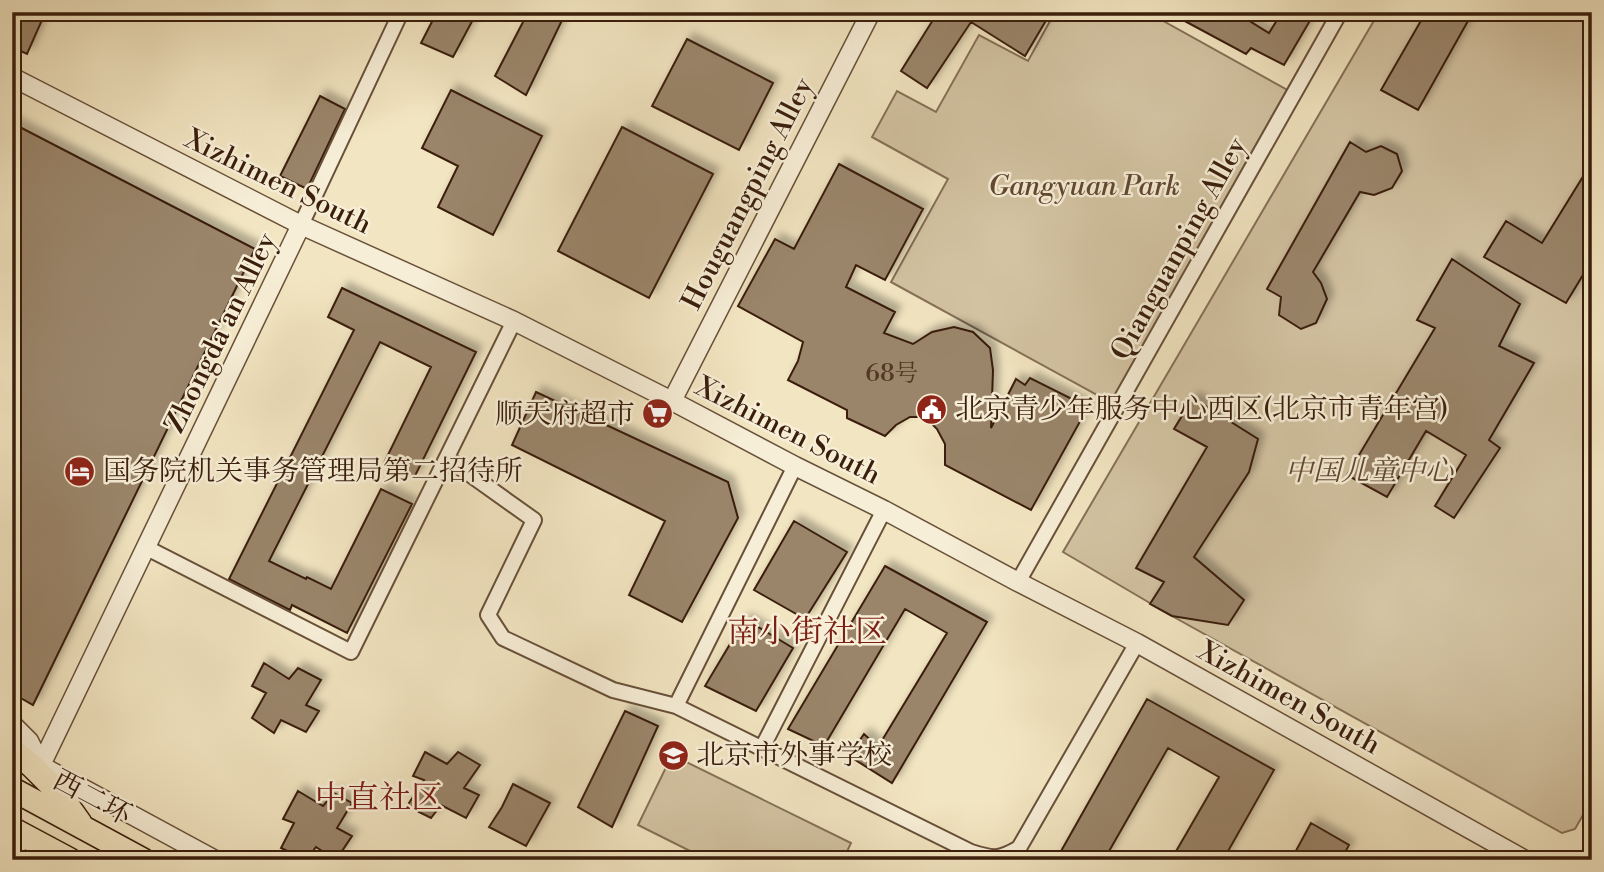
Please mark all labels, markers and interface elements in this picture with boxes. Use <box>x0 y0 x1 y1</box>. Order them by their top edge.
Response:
street label: Houguangping Alley <box>674 72 822 316</box>
street label: Xizhimen South <box>178 121 377 242</box>
street label: Qianguanping Alley <box>1103 131 1255 366</box>
park label: Gangyuan Park <box>988 169 1180 204</box>
street label: Zhongda'an Alley <box>157 227 285 439</box>
house number: 68号 <box>865 359 919 389</box>
street label: Xizhimen South <box>689 369 887 493</box>
public building icon: 北京青少年服务中心西区(北京市青年宫) <box>915 392 949 426</box>
place label: 北京青少年服务中心西区(北京市青年宫) <box>955 392 1448 427</box>
place label: 顺天府超市 <box>495 397 635 432</box>
supermarket icon: 顺天府超市 <box>641 397 675 431</box>
hotel icon: 国务院机关事务管理局第二招待所 <box>63 454 97 488</box>
place label: 国务院机关事务管理局第二招待所 <box>103 454 523 489</box>
park label: 中国儿童中心 <box>1285 454 1454 489</box>
district label: 南小街社区 <box>727 612 887 652</box>
street label: Xizhimen South <box>1191 633 1387 763</box>
school or university icon: 北京市外事学校 <box>656 738 690 772</box>
place label: 北京市外事学校 <box>696 738 892 773</box>
street label: 西二环 <box>47 763 137 833</box>
district label: 中直社区 <box>315 778 443 818</box>

